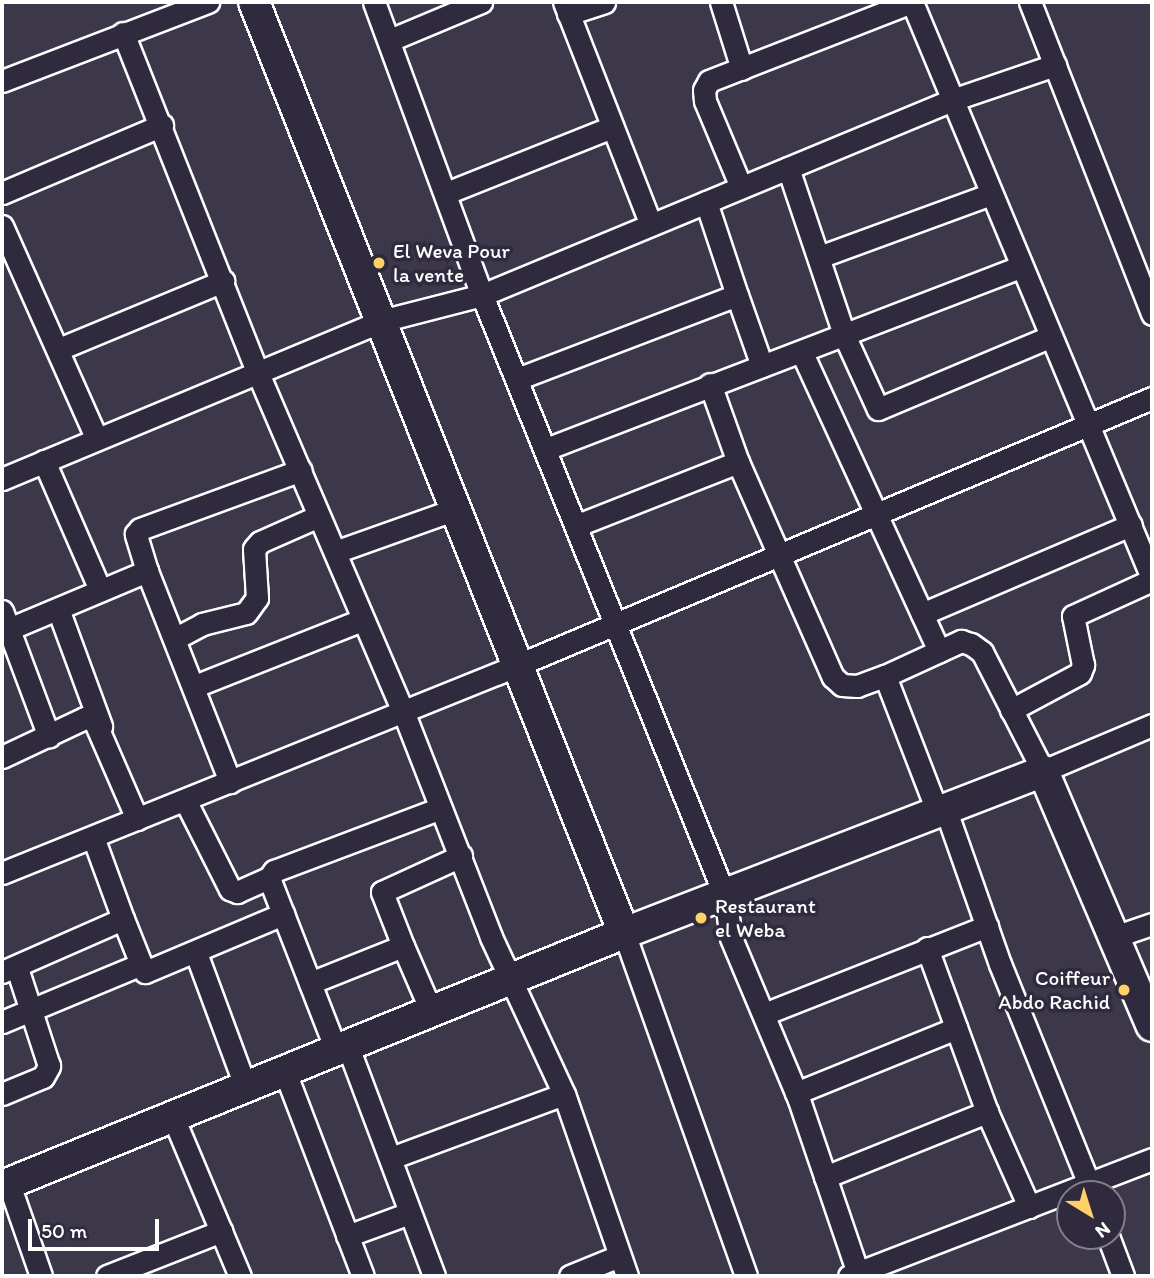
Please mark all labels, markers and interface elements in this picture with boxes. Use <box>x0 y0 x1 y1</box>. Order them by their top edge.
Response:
place label: El Weva Pour la vente <box>393 238 509 288</box>
marker: El Weva Pour la vente <box>371 255 387 271</box>
place label: Restaurant el Weba <box>715 893 816 943</box>
marker: Restaurant el Weba <box>693 910 709 926</box>
place label: Coiffeur Abdo Rachid <box>998 965 1110 1015</box>
marker: Coiffeur Abdo Rachid <box>1116 982 1132 998</box>
north arrow <box>1056 1180 1126 1250</box>
scale bar <box>32 1204 163 1248</box>
text: N <box>1091 1217 1115 1243</box>
text: 50 m <box>41 1218 87 1243</box>

